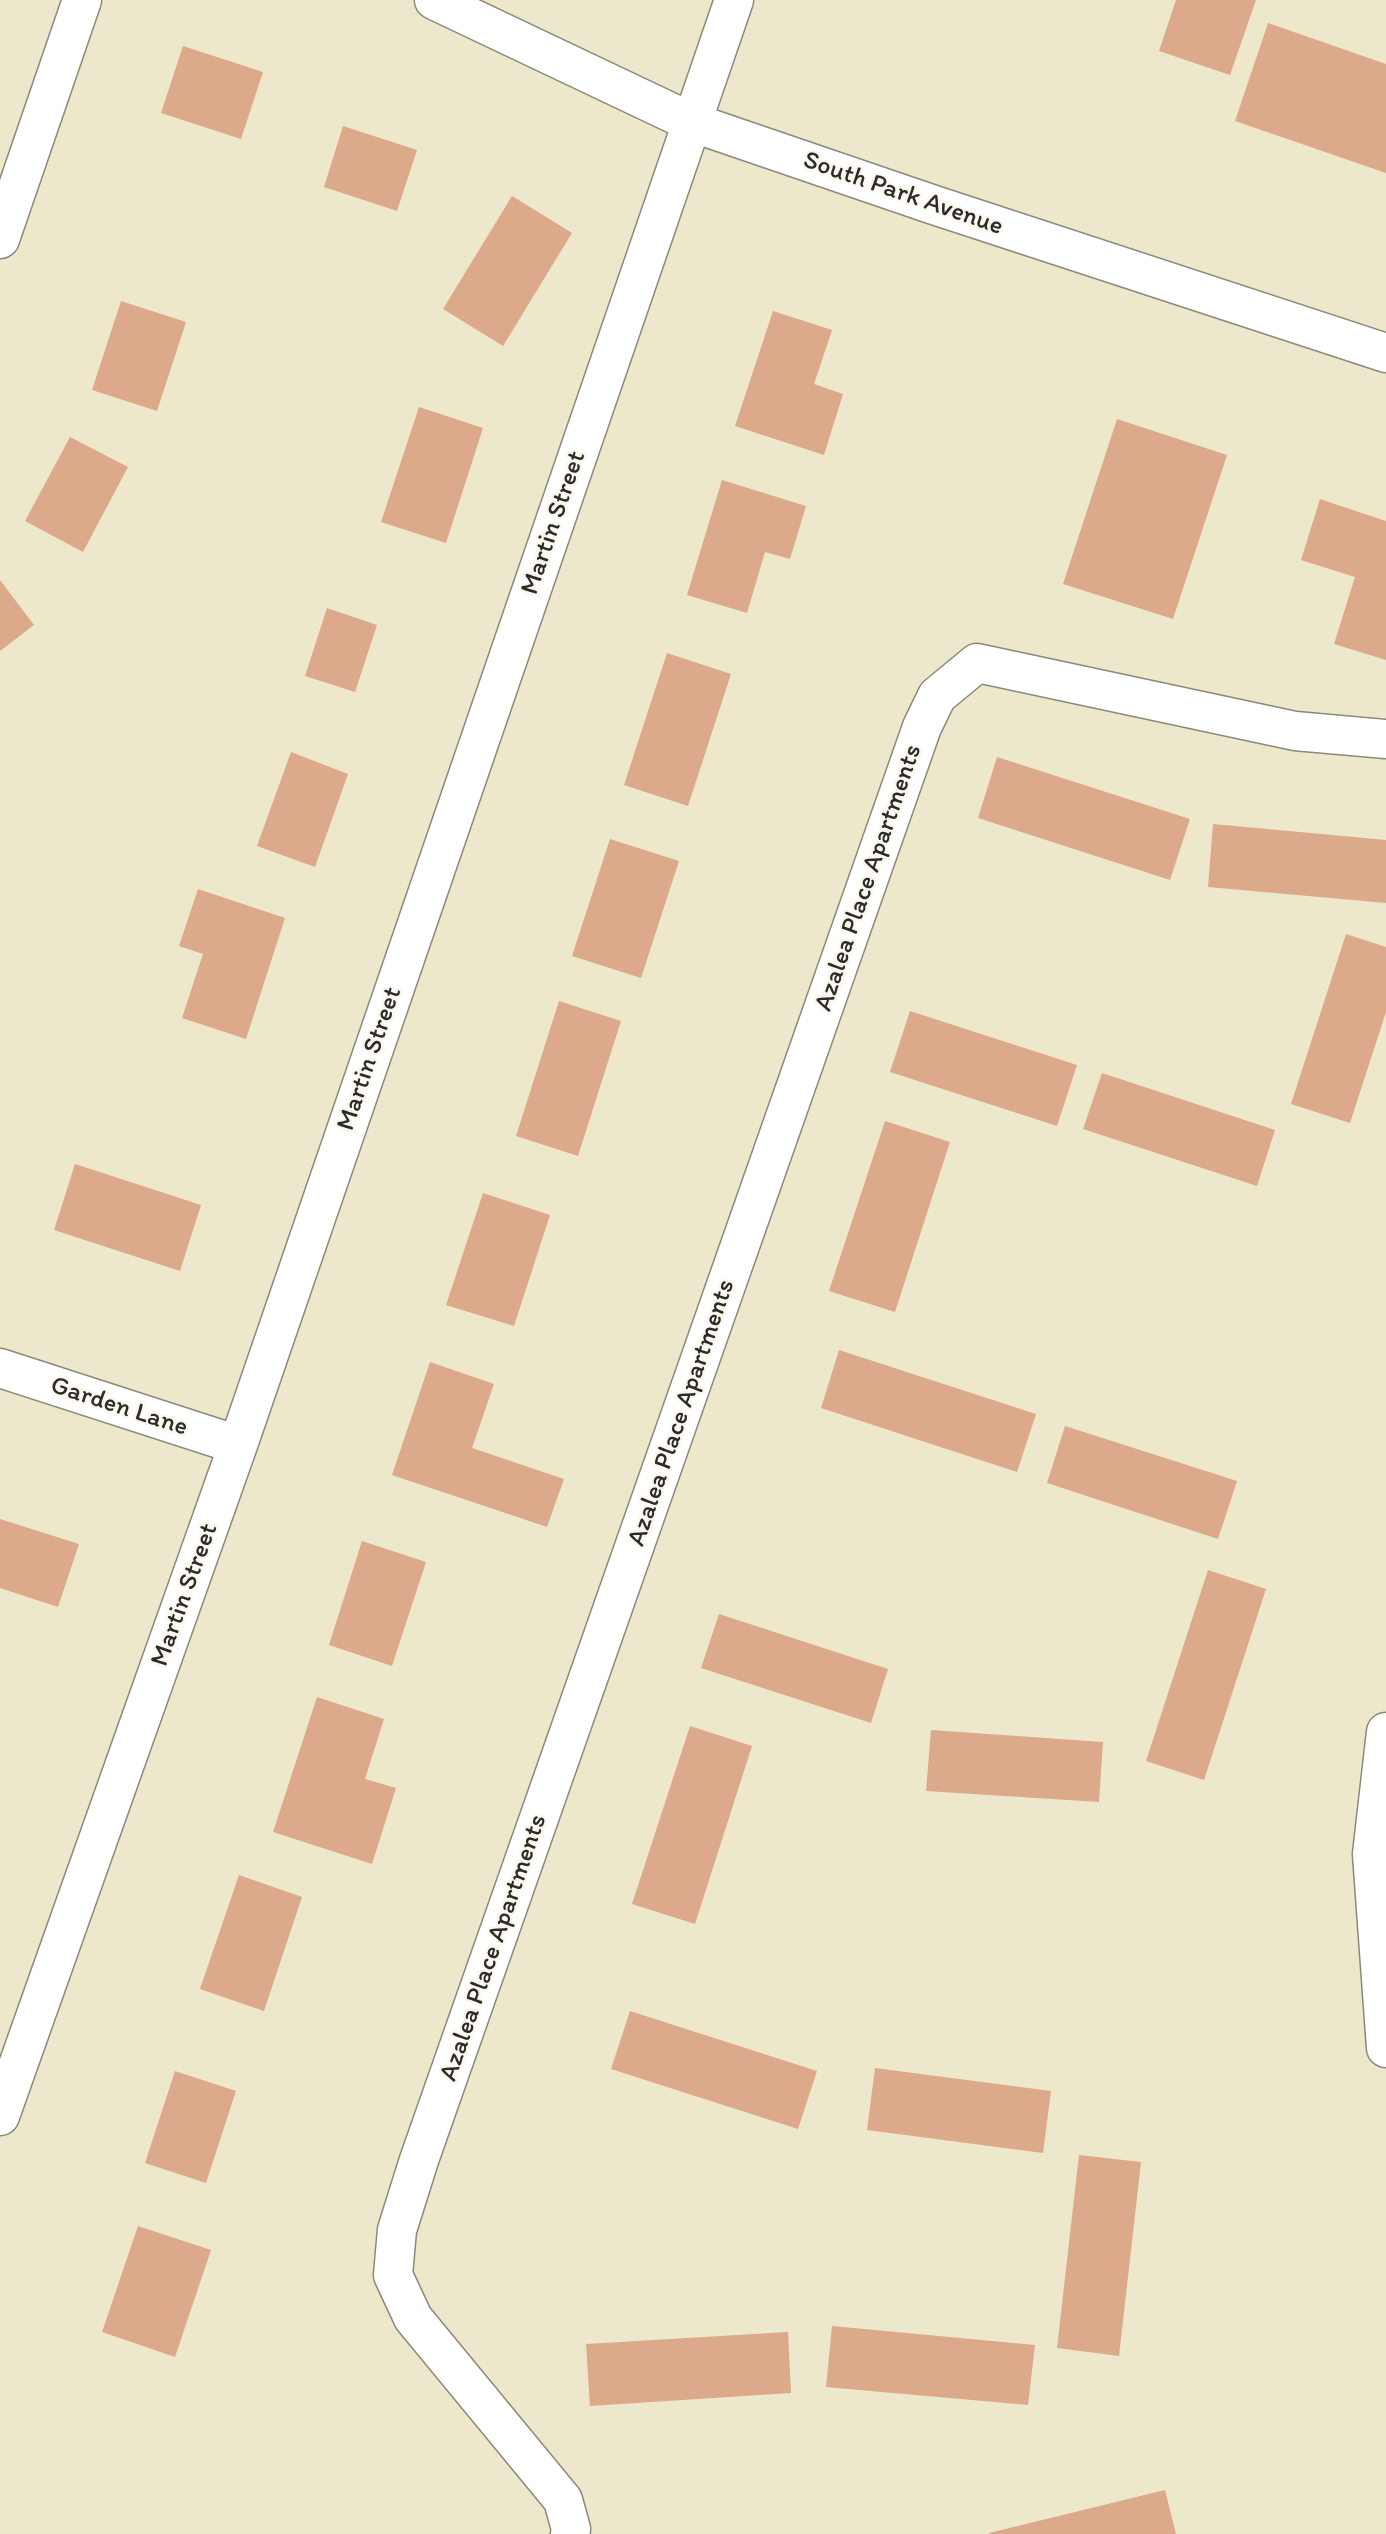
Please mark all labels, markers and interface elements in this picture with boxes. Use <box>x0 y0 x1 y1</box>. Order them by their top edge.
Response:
street label: South Park Avenue <box>799 145 1007 243</box>
street label: Martin Street <box>515 447 593 599</box>
street label: Azalea Place Apartments <box>809 741 929 1015</box>
street label: Martin Street <box>331 983 409 1135</box>
street label: Azalea Place Apartments <box>622 1276 742 1550</box>
street label: Garden Lane <box>46 1370 192 1444</box>
street label: Martin Street <box>145 1519 225 1671</box>
street label: Azalea Place Apartments <box>434 1811 554 2085</box>

